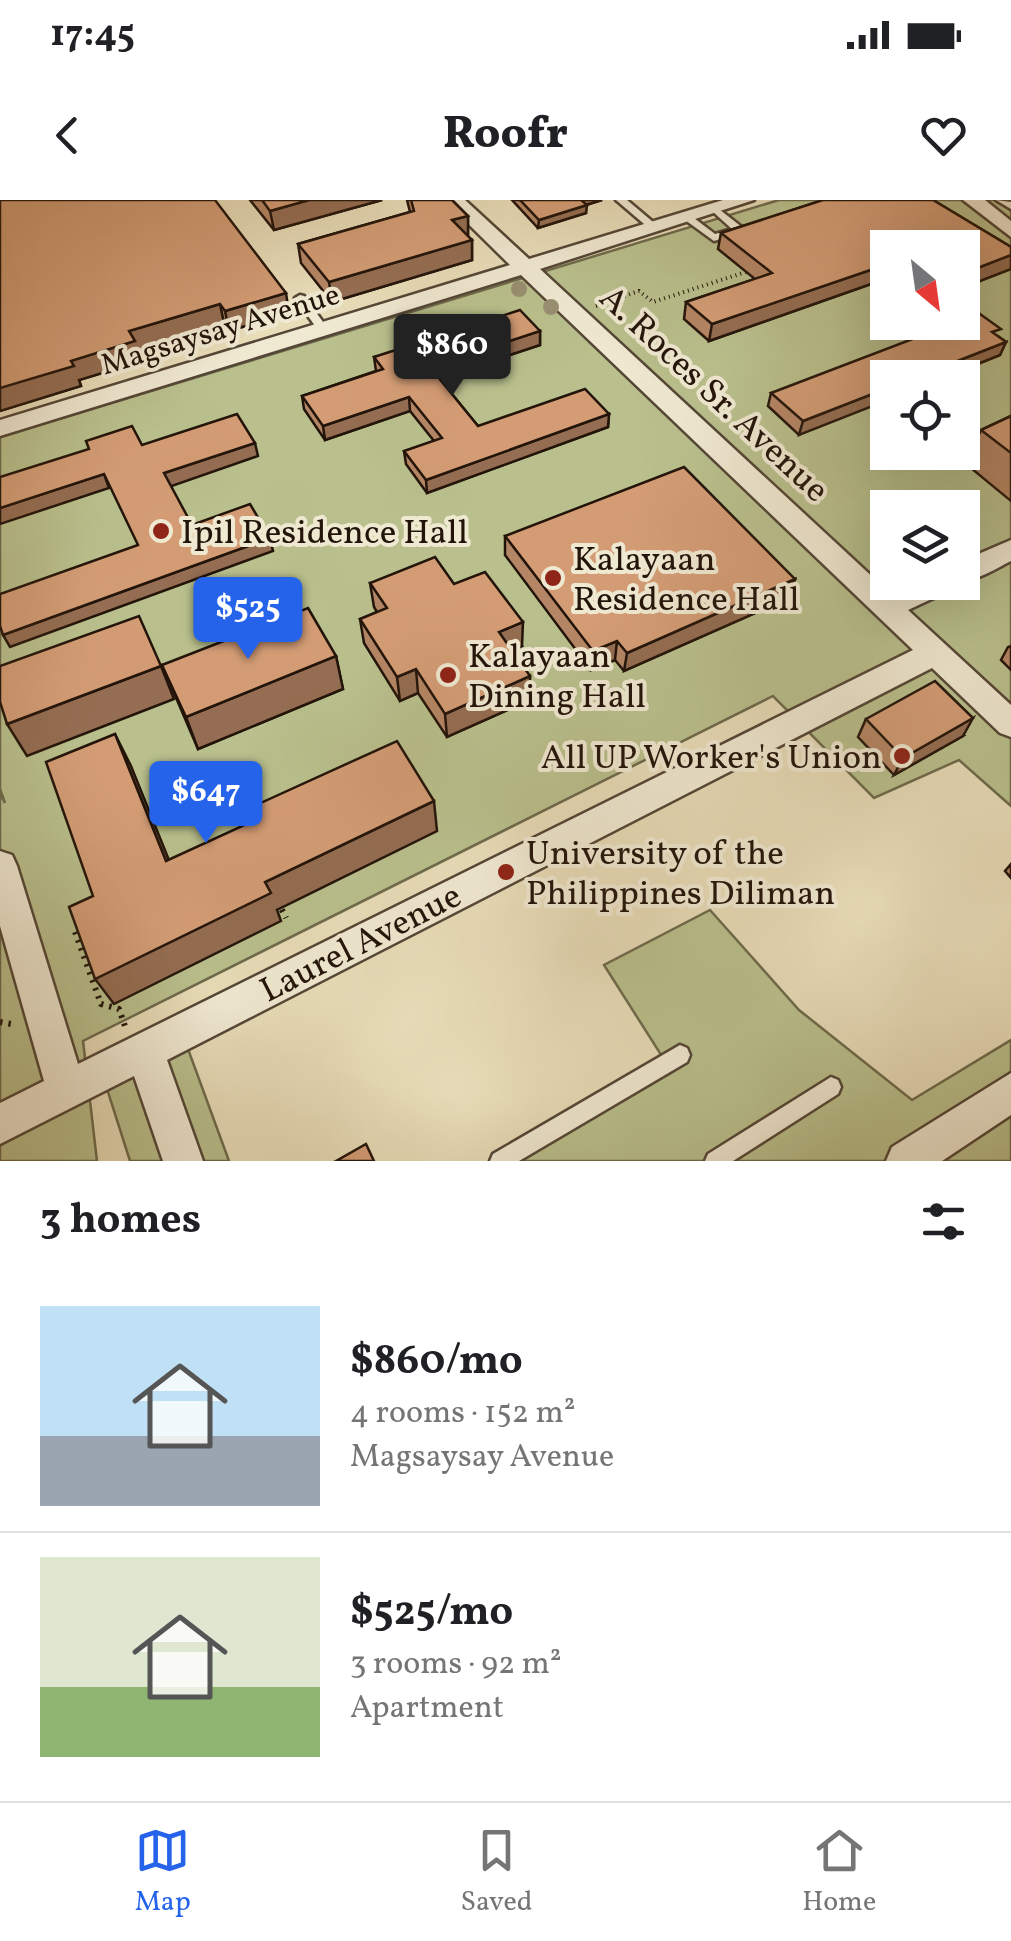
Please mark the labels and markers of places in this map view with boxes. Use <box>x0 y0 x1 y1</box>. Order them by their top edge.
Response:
pin: $860 <box>393 314 511 399</box>
place label: Ipil Residence Hall <box>181 510 468 558</box>
marker: Ipil Residence Hall <box>150 520 172 542</box>
place label: Kalayaan Residence Hall <box>573 537 800 625</box>
marker: Kalayaan Residence Hall <box>542 567 564 589</box>
pin: $525 <box>189 577 307 662</box>
place label: Kalayaan Dining Hall <box>468 634 646 722</box>
marker: Kalayaan Dining Hall <box>437 664 459 686</box>
place label: All UP Worker's Union <box>541 735 882 783</box>
marker: All UP Worker's Union <box>891 745 913 767</box>
pin: $647 <box>147 761 265 846</box>
place label: University of the Philippines Diliman <box>526 831 835 919</box>
marker: University of the Philippines Diliman <box>495 861 517 883</box>

